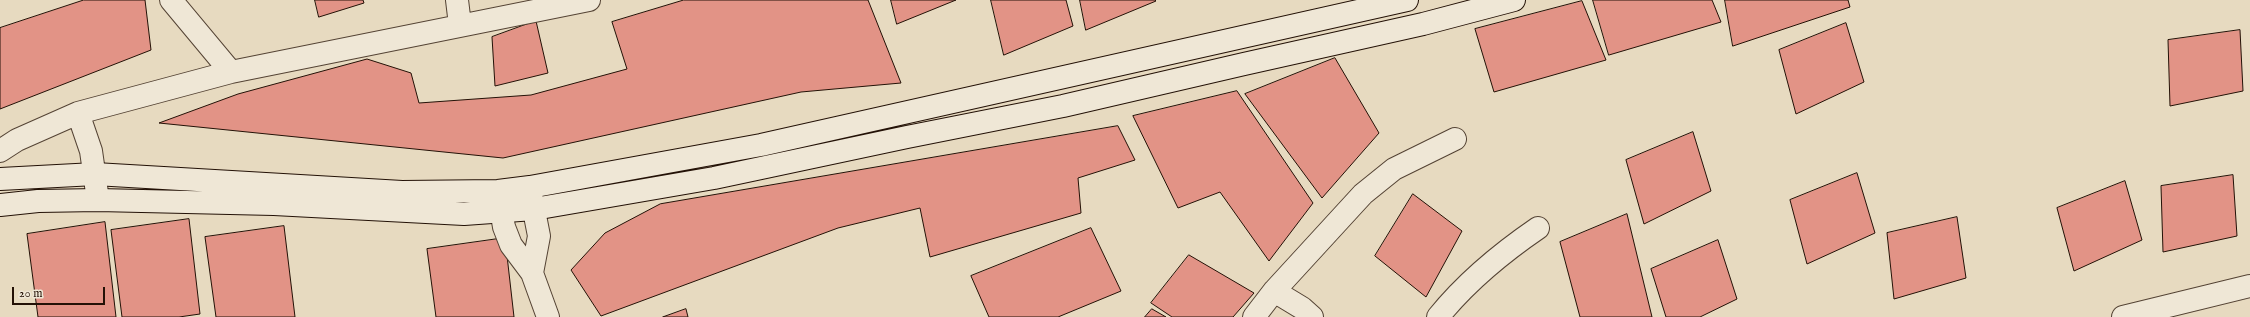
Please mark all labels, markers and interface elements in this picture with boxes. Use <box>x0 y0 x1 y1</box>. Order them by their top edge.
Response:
scale bar <box>14 279 107 305</box>
text: 20 m <box>19 286 42 301</box>

